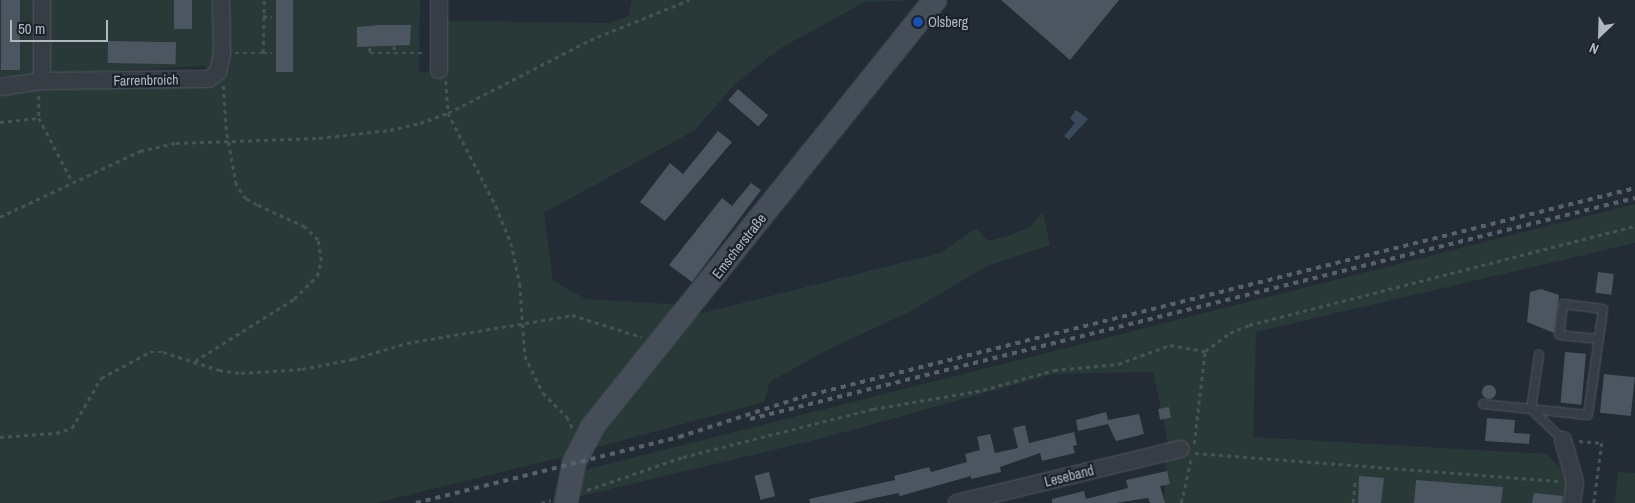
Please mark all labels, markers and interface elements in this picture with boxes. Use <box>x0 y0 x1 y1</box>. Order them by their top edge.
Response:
scale bar <box>12 10 110 42</box>
north arrow <box>1575 10 1625 60</box>
place label: Olsberg <box>928 14 968 30</box>
marker: Olsberg <box>912 16 924 28</box>
text: 50 m <box>18 18 45 39</box>
text: N <box>1586 39 1601 59</box>
street label: Farrenbroich <box>113 71 179 89</box>
street label: Emscherstraße <box>708 210 770 282</box>
street label: Leseband <box>1043 462 1095 490</box>

